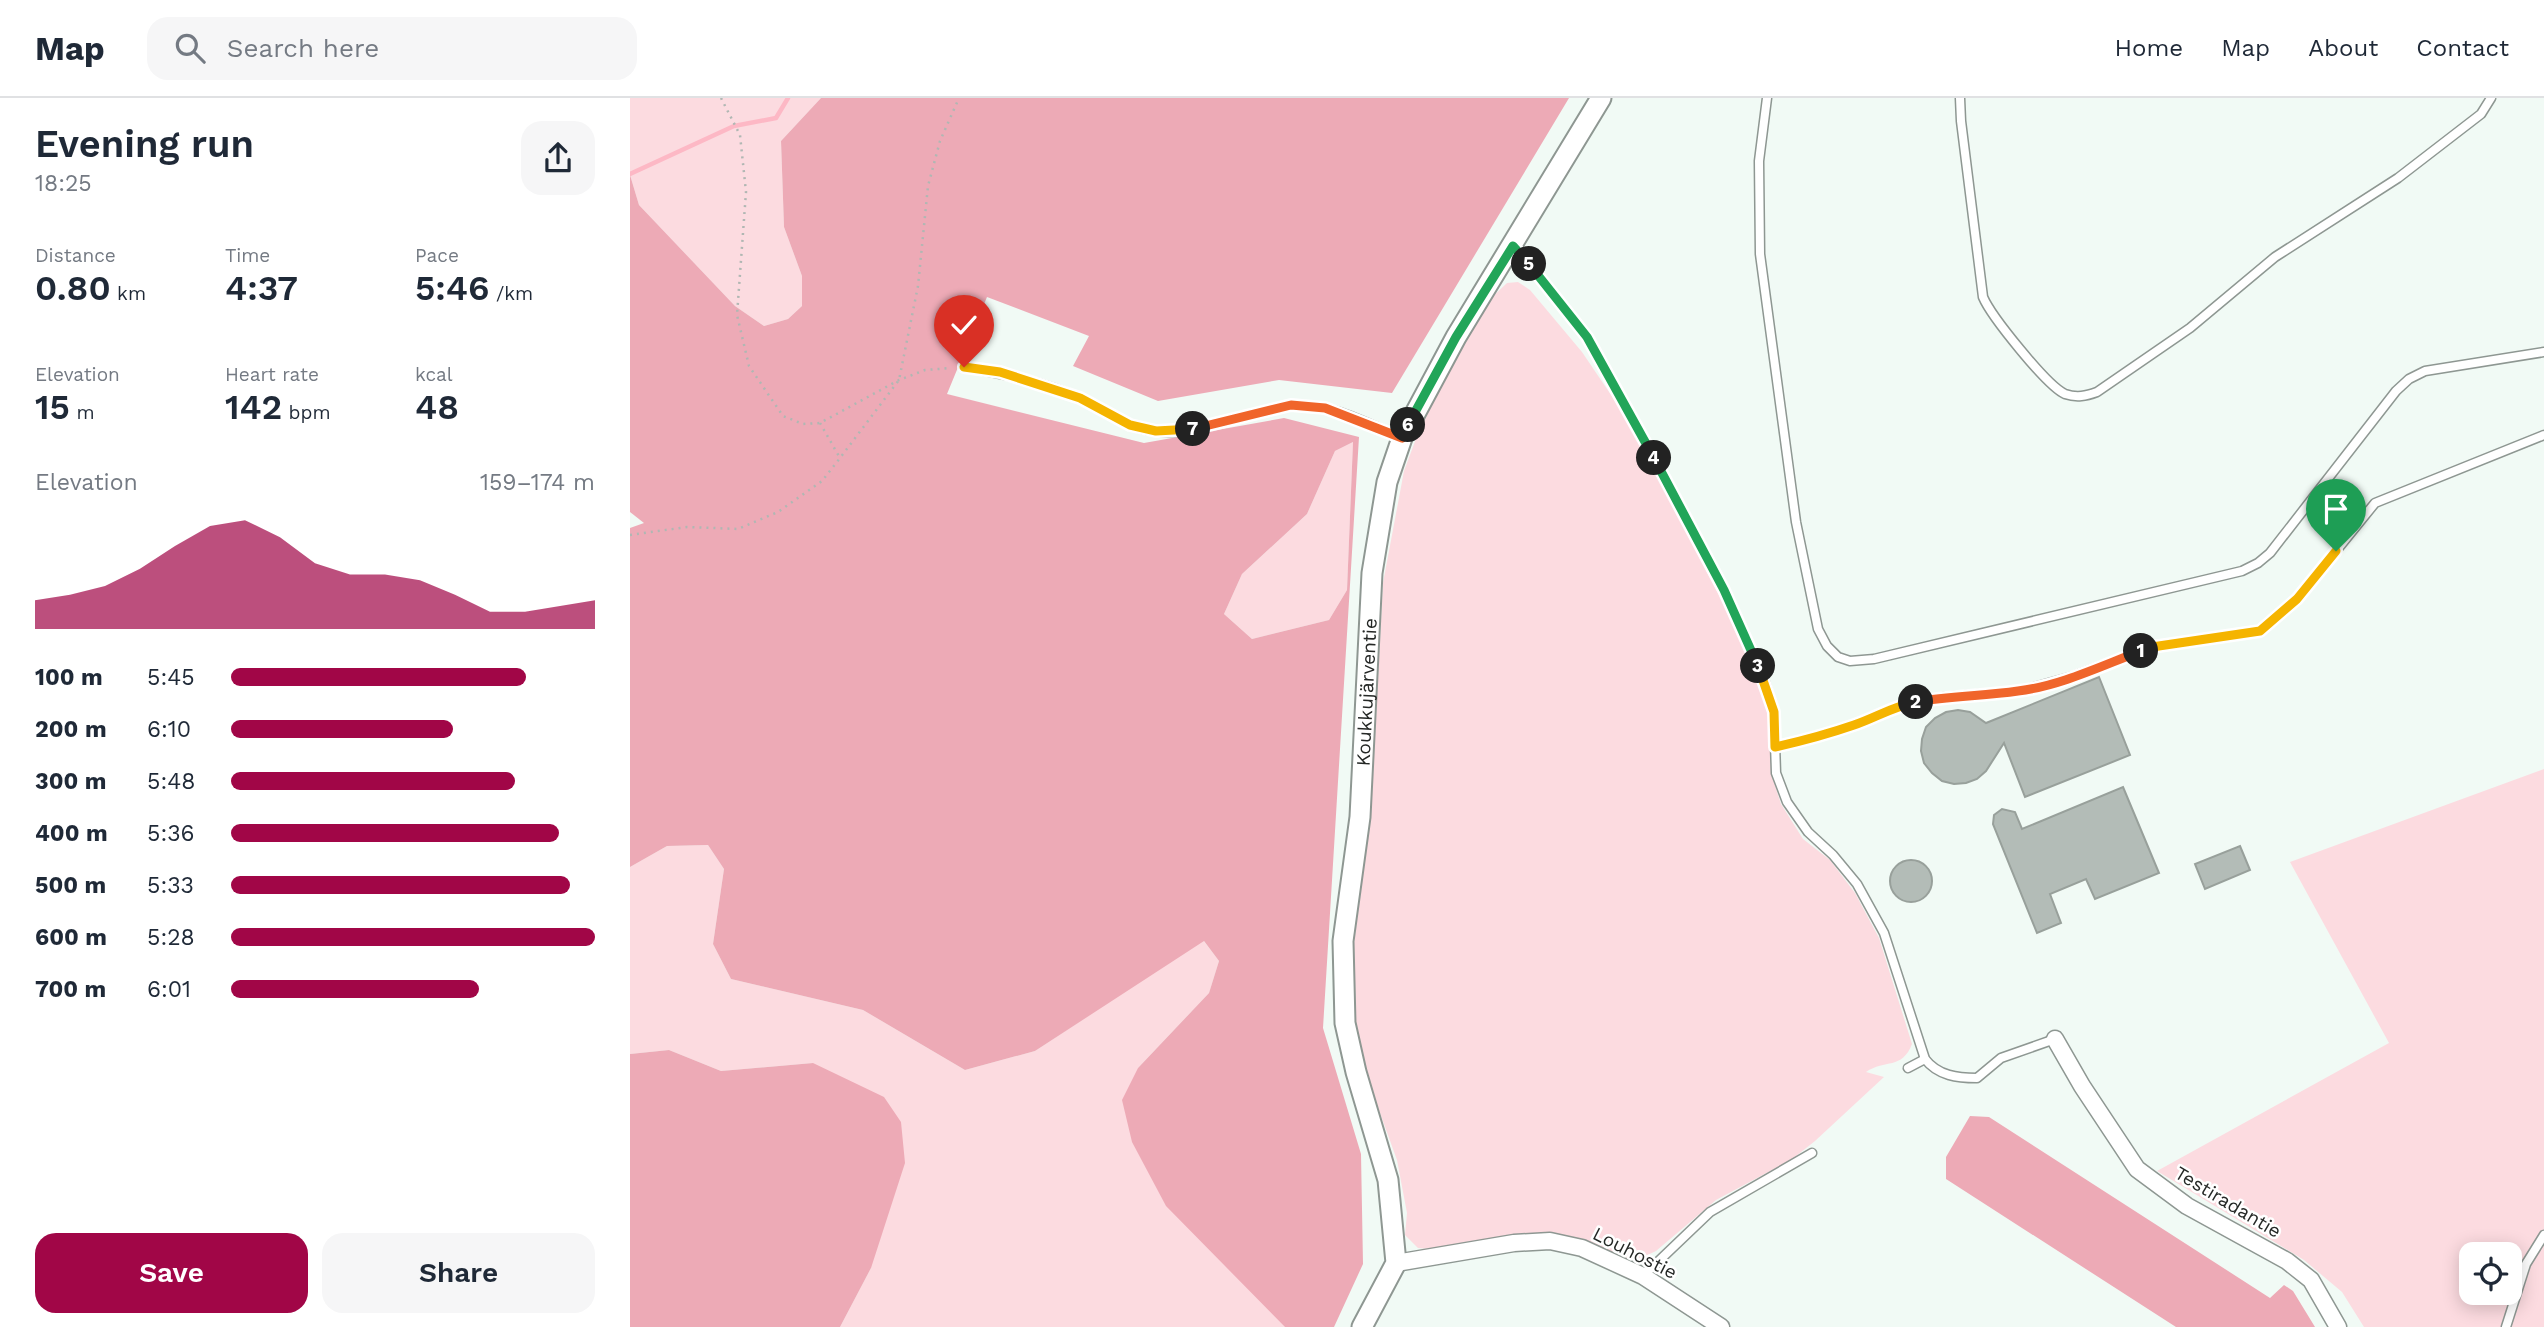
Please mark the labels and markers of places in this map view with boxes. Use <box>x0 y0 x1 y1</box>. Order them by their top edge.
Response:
pin: 5 <box>1511 246 1546 282</box>
pin <box>934 295 994 367</box>
pin: 6 <box>1390 408 1426 442</box>
pin: 7 <box>1176 412 1210 446</box>
pin: 4 <box>1636 440 1672 476</box>
pin <box>2306 479 2366 551</box>
pin: 1 <box>2124 634 2158 668</box>
pin: 3 <box>1740 648 1776 684</box>
pin: 2 <box>1898 684 1934 720</box>

